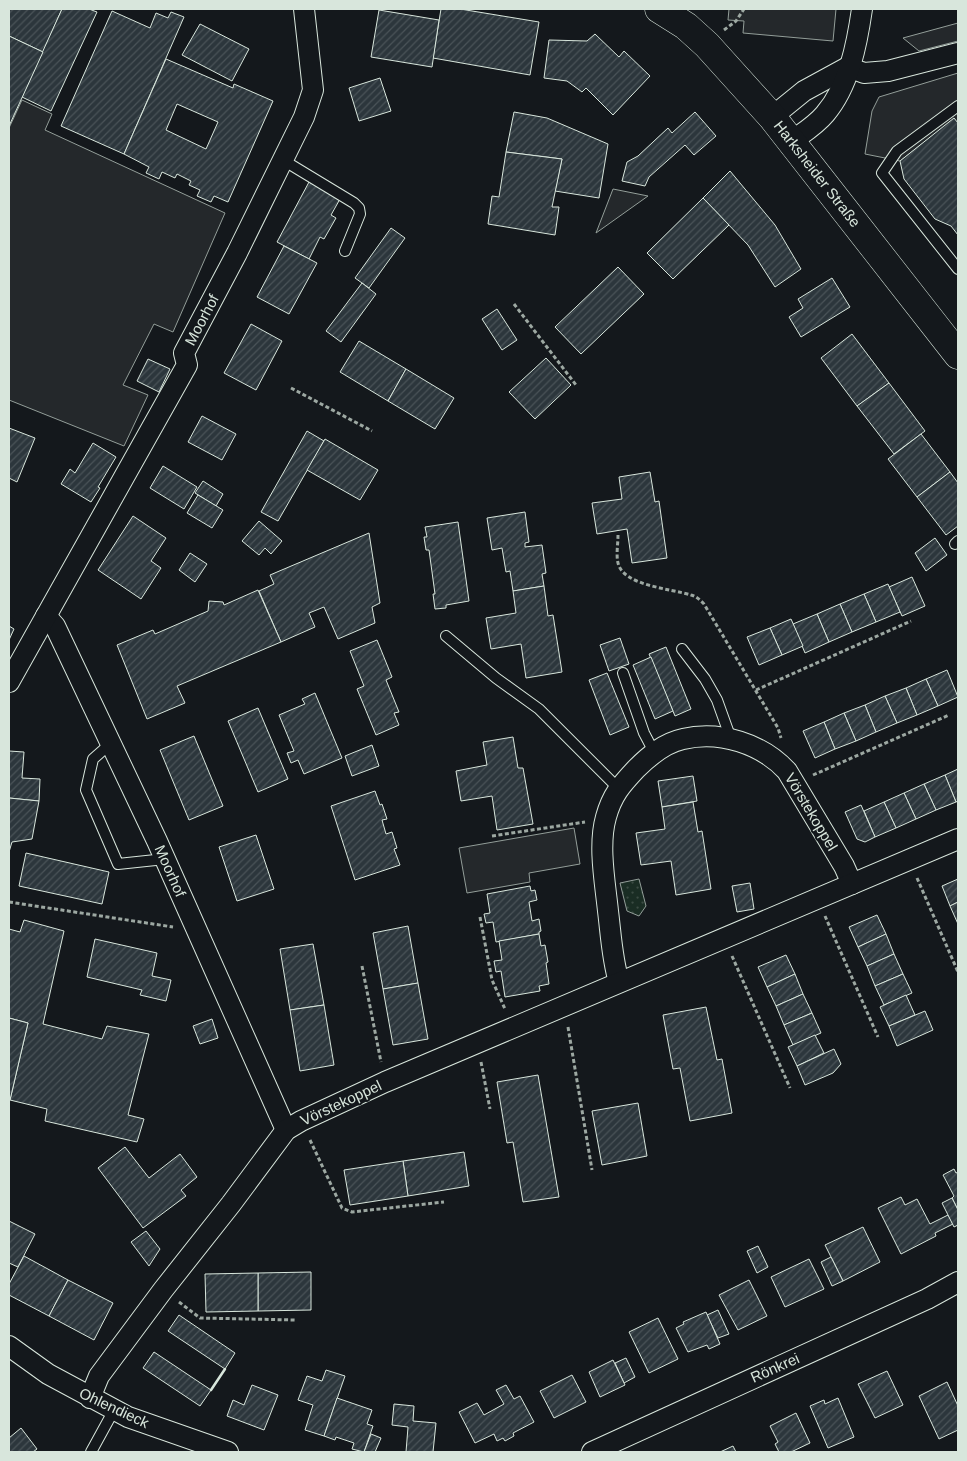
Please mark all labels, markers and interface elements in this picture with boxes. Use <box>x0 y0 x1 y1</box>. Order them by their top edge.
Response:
street label: Harksheider Straße <box>771 117 864 230</box>
street label: Moorhof <box>181 291 222 348</box>
street label: Vörstekoppel <box>782 770 841 854</box>
street label: Moorhof <box>152 842 190 900</box>
street label: Vörstekoppel <box>298 1076 384 1129</box>
street label: Rönkrei <box>748 1349 802 1386</box>
street label: Ohlendieck <box>77 1384 152 1431</box>

